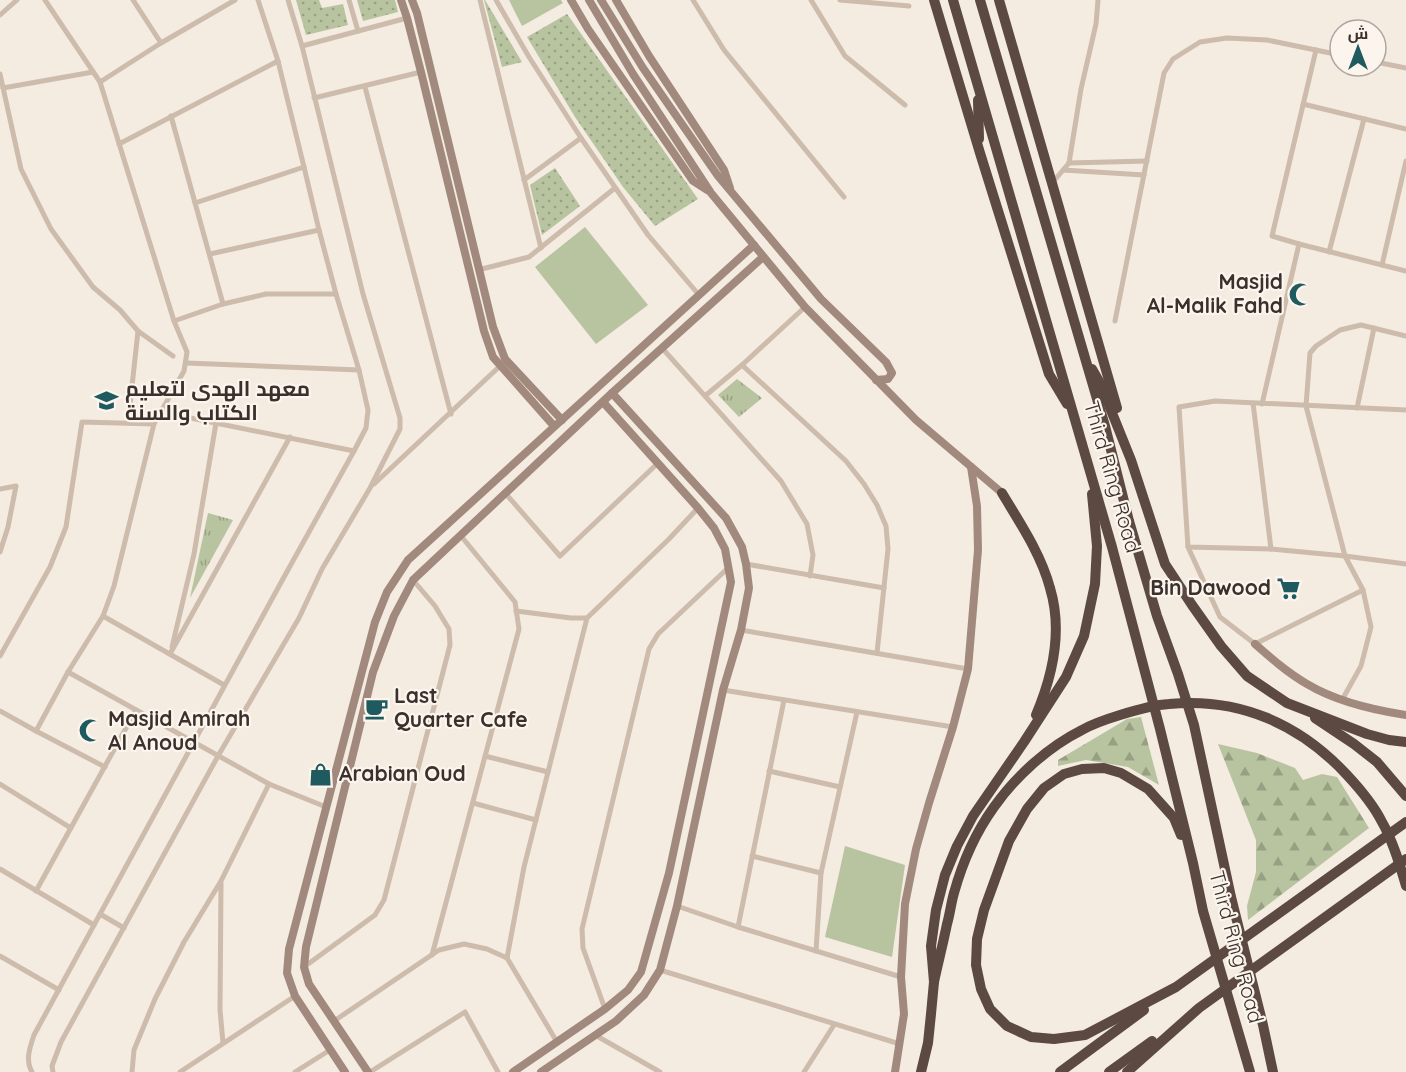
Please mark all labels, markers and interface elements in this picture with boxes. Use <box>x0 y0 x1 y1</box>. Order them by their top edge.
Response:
north arrow <box>1328 18 1388 78</box>
text: ش <box>1348 23 1368 43</box>
place label: Masjid Al-Malik Fahd <box>1147 268 1283 318</box>
mosque icon: Masjid Al-Malik Fahd <box>1288 281 1314 307</box>
place label: معهد الهدى لتعليم الكتاب والسنة <box>125 375 310 426</box>
school or university icon: معهد الهدى لتعليم الكتاب والسنة <box>94 388 120 414</box>
street label: Third Ring Road <box>1079 398 1147 556</box>
place label: Bin Dawood <box>1150 574 1271 600</box>
supermarket icon: Bin Dawood <box>1276 575 1302 601</box>
place label: Last Quarter Cafe <box>394 682 528 732</box>
cafe icon: Last Quarter Cafe <box>363 695 389 721</box>
place label: Masjid Amirah Al Anoud <box>108 705 250 755</box>
mosque icon: Masjid Amirah Al Anoud <box>77 718 103 744</box>
place label: Arabian Oud <box>339 760 466 786</box>
shop icon: Arabian Oud <box>308 761 334 787</box>
street label: Third Ring Road <box>1204 868 1270 1026</box>

